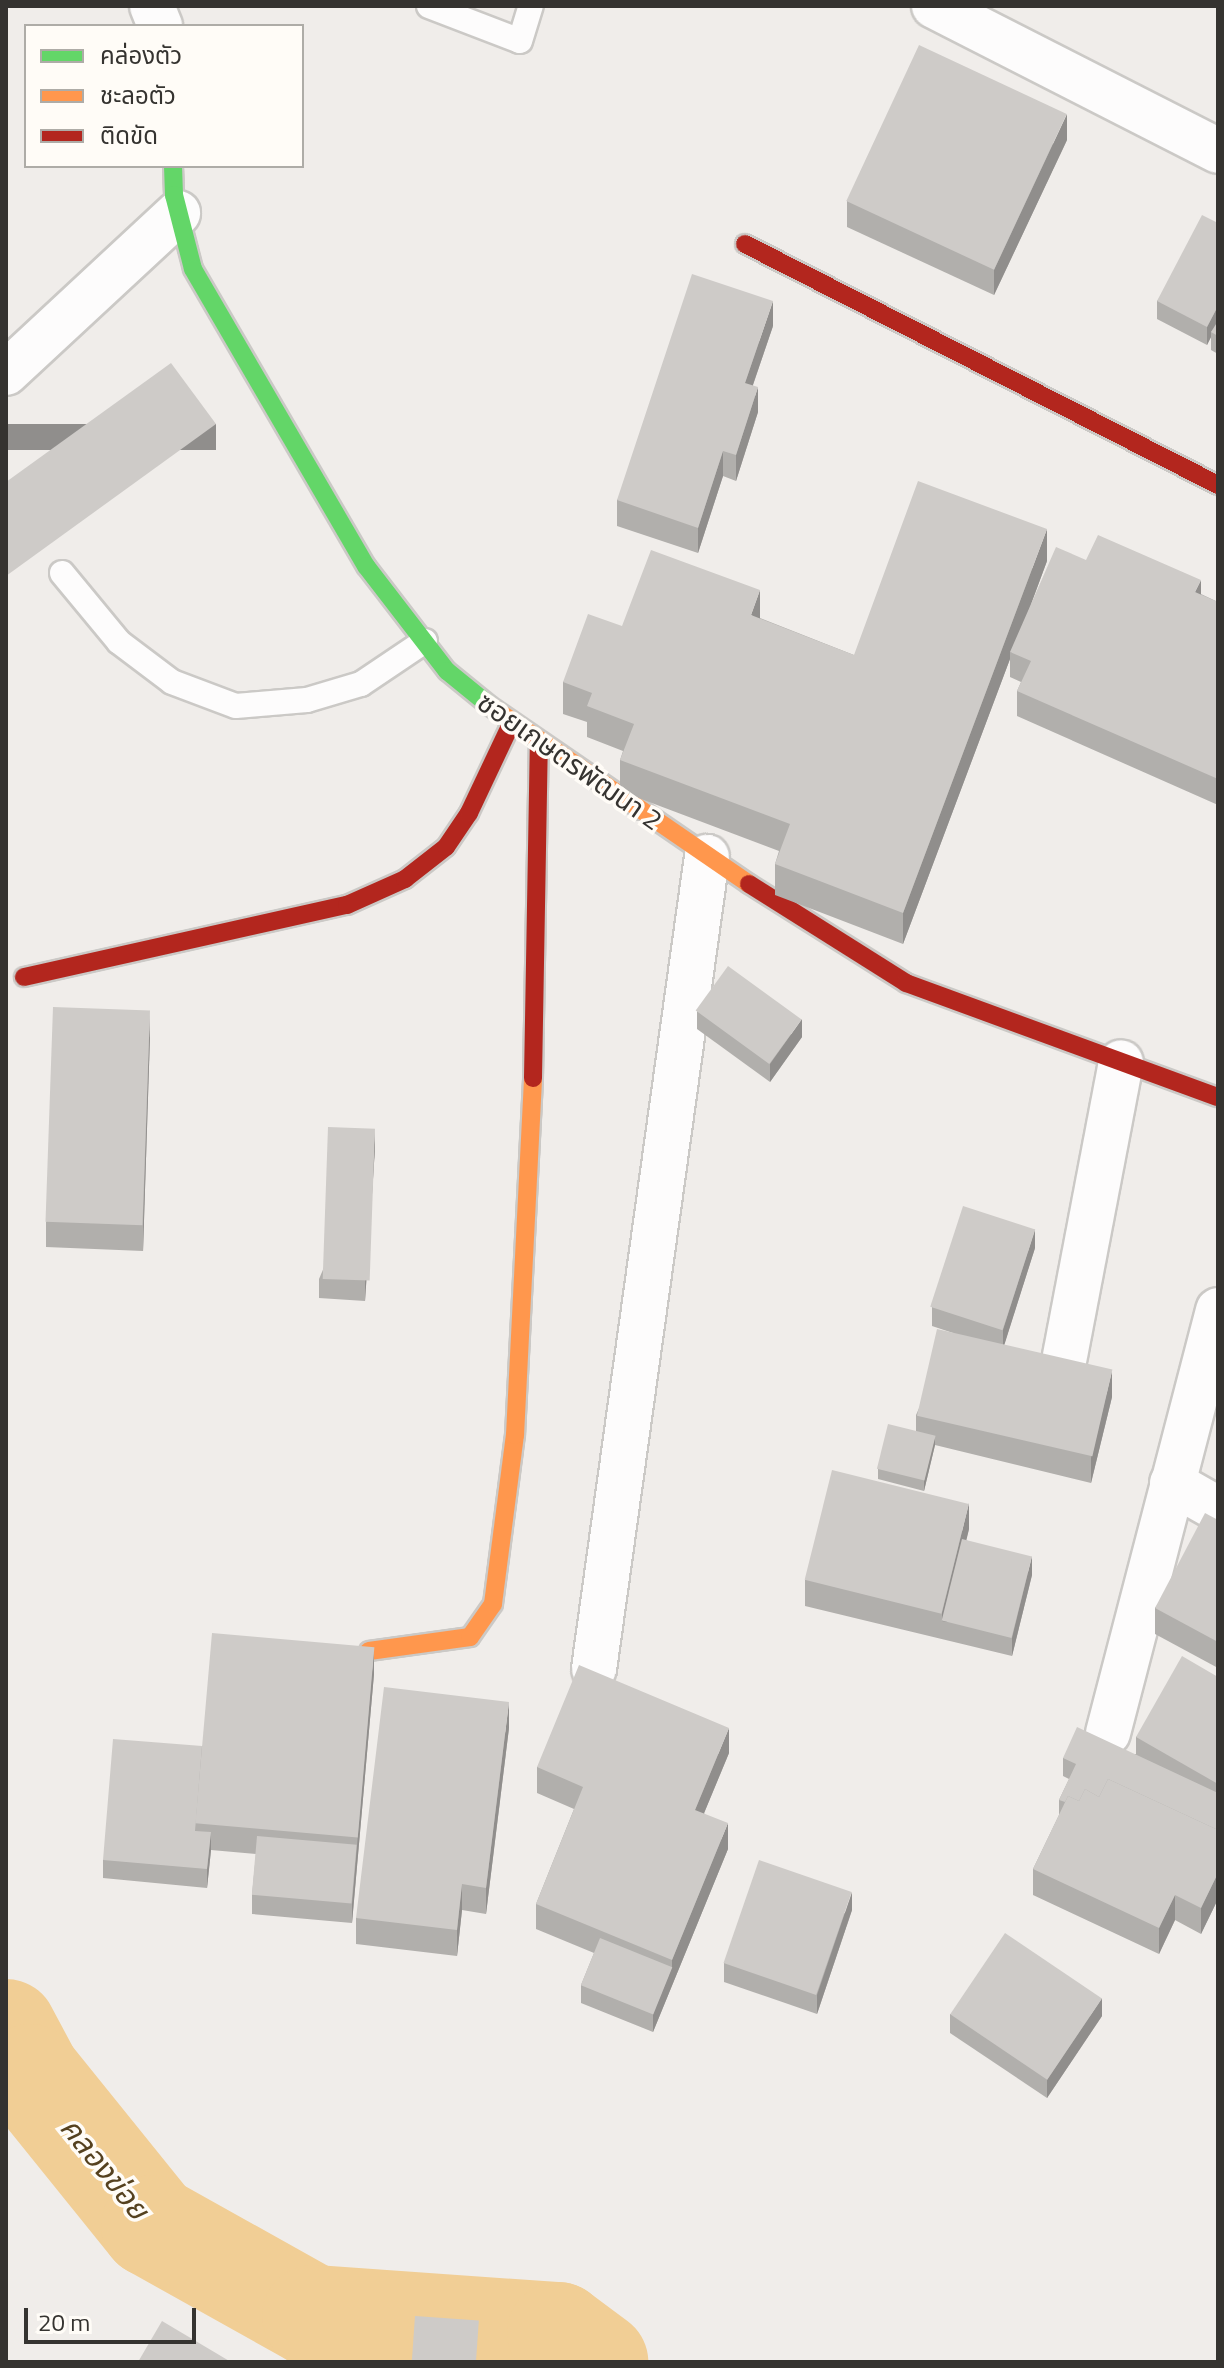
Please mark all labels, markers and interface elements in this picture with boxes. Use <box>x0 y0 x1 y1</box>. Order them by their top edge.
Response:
legend <box>24 24 304 168</box>
text: คล่องตัว <box>100 37 182 73</box>
text: ชะลอตัว <box>100 77 176 113</box>
text: ติดขัด <box>100 117 158 153</box>
street label: ซอยเกษตรพัฒนา 2 <box>471 685 669 837</box>
water label: คลองข่อย <box>53 2110 157 2226</box>
scale bar <box>28 2292 200 2342</box>
text: 20 m <box>38 2304 90 2340</box>

